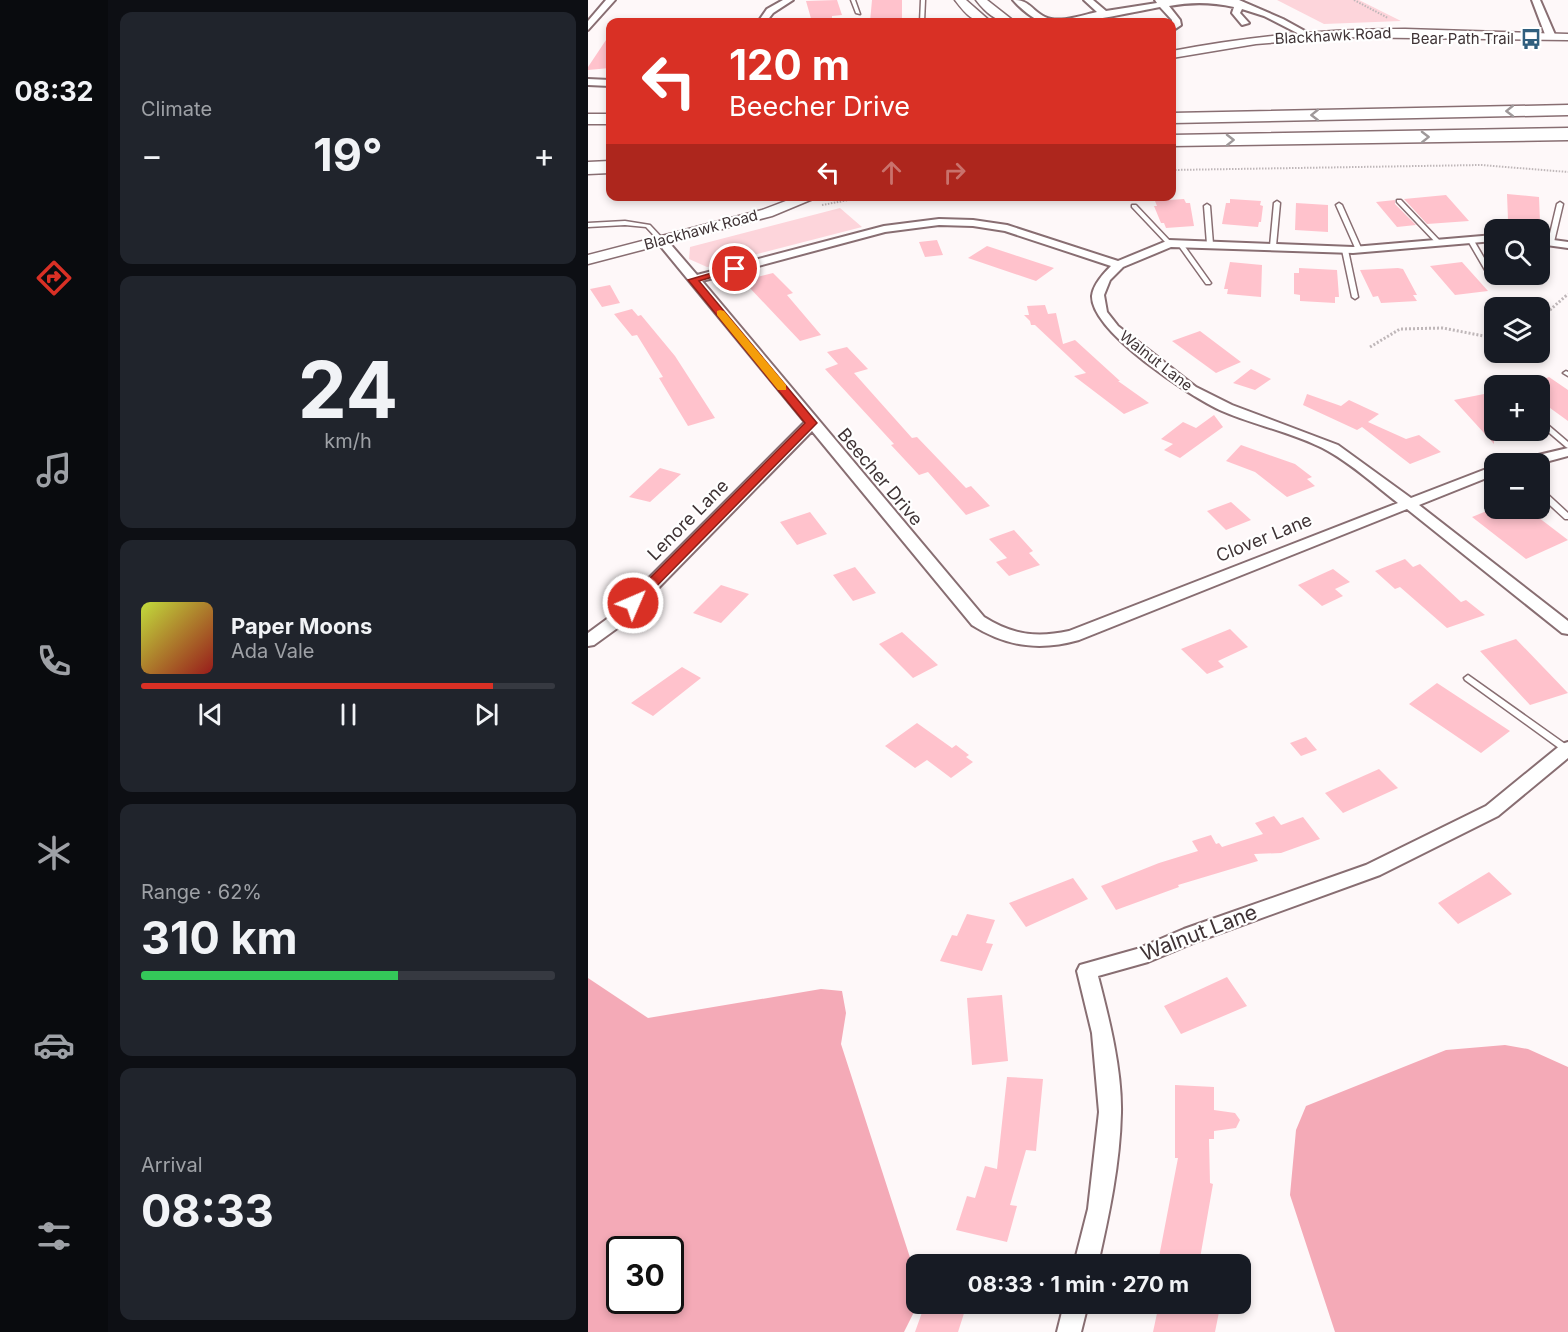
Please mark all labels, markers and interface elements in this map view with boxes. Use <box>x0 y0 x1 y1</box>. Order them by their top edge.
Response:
street label: Blackhawk Road <box>1274 23 1392 48</box>
bus stop icon: Bear Path Trail <box>1519 27 1543 51</box>
place label: Bear Path Trail <box>1411 29 1514 48</box>
text: 120 m <box>729 39 850 90</box>
icon: left <box>630 42 708 120</box>
text: 08:32 <box>14 75 94 108</box>
text: Beecher Drive <box>729 90 910 123</box>
text: Climate <box>141 97 212 121</box>
one-way arrow <box>1505 105 1514 117</box>
one-way arrow <box>1310 109 1319 121</box>
text: 19° <box>313 127 383 182</box>
one-way arrow <box>1420 130 1429 143</box>
one-way arrow <box>1225 134 1234 146</box>
text: − <box>141 135 163 175</box>
text: + <box>533 135 555 175</box>
icon: left <box>812 156 845 189</box>
icon: ahead <box>875 156 908 189</box>
icon: right <box>938 156 971 189</box>
street label: Blackhawk Road <box>642 205 760 254</box>
map controls <box>1484 219 1550 519</box>
button: search <box>1484 219 1550 285</box>
pin <box>709 243 760 294</box>
icon: arrive <box>718 252 751 285</box>
icon: directions <box>33 257 75 299</box>
button: layers <box>1484 297 1550 363</box>
street label: Walnut Lane <box>1116 326 1197 395</box>
text: 24 <box>298 342 398 437</box>
button: + <box>1484 375 1550 441</box>
street label: Beecher Drive <box>834 424 927 530</box>
text: km/h <box>324 429 372 453</box>
icon: music <box>33 449 75 491</box>
button: − <box>1484 453 1550 519</box>
street label: Lenore Lane <box>643 475 732 564</box>
street label: Clover Lane <box>1213 509 1315 566</box>
position arrow <box>601 571 665 635</box>
text: Paper Moons <box>231 613 372 639</box>
text: Ada Vale <box>231 639 314 663</box>
icon: phone <box>33 640 75 682</box>
icon: previous <box>194 698 227 731</box>
icon: pause <box>332 698 365 731</box>
icon: next <box>470 698 503 731</box>
icon: climate <box>33 832 75 874</box>
text: Range · 62% <box>141 880 262 904</box>
street label: Walnut Lane <box>1137 899 1260 966</box>
text: 310 km <box>141 910 298 965</box>
icon: car <box>33 1024 75 1066</box>
text: Arrival <box>141 1153 203 1177</box>
text: 08:33 <box>141 1183 274 1238</box>
icon: filters <box>33 1215 75 1257</box>
speed limit sign: 30 <box>606 1236 684 1314</box>
text: 08:33 · 1 min · 270 m <box>968 1271 1189 1297</box>

